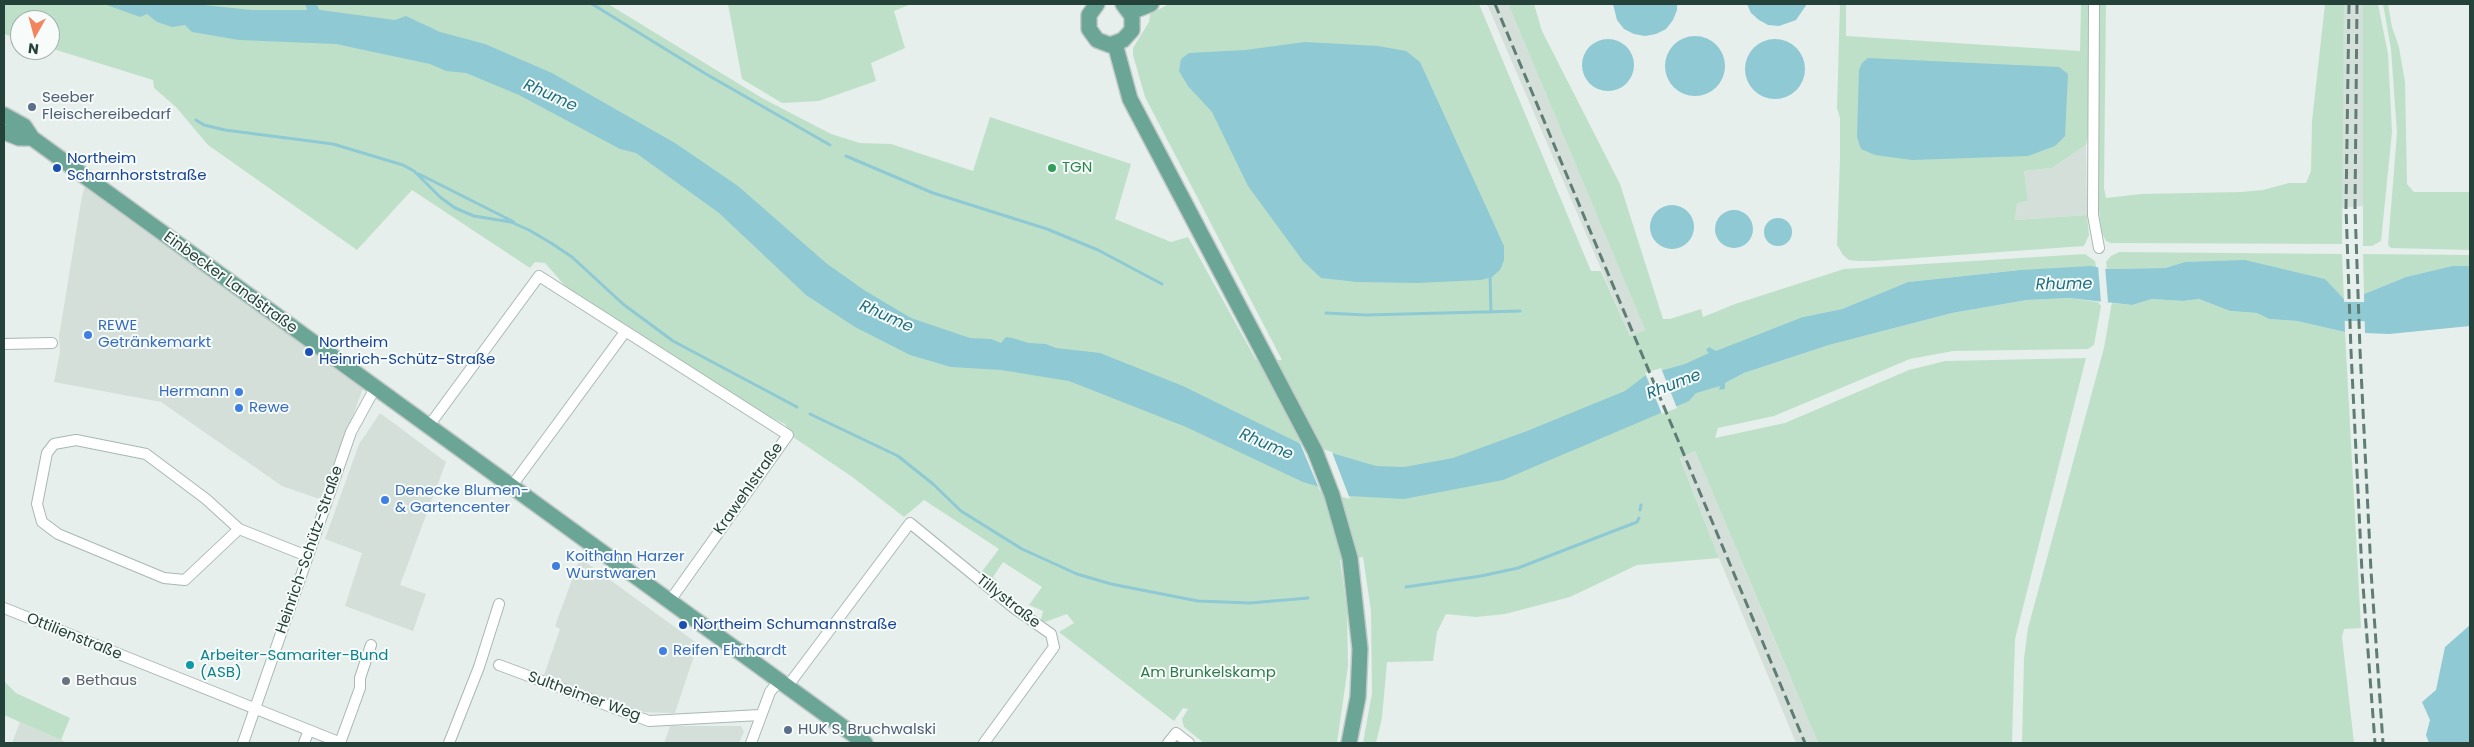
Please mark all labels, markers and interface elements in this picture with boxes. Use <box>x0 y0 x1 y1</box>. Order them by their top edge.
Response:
north arrow <box>10 10 60 60</box>
text: N <box>27 38 40 59</box>
water label: Rhume <box>520 76 580 116</box>
place label: Seeber Fleischereibedarf <box>42 89 171 124</box>
marker: Seeber Fleischereibedarf <box>26 101 38 113</box>
place label: Northeim Scharnhorststraße <box>67 150 206 185</box>
place label: TGN <box>1062 159 1092 177</box>
marker: Northeim Scharnhorststraße <box>51 162 63 174</box>
marker: TGN <box>1046 162 1058 174</box>
street label: Einbecker Landstraße <box>160 228 300 338</box>
water label: Rhume <box>2036 275 2092 295</box>
water label: Rhume <box>856 297 916 337</box>
place label: REWE Getränkemarkt <box>98 317 211 352</box>
marker: REWE Getränkemarkt <box>82 329 94 341</box>
place label: Northeim Heinrich-Schütz-Straße <box>319 334 495 369</box>
marker: Northeim Heinrich-Schütz-Straße <box>303 346 315 358</box>
water label: Rhume <box>1644 366 1704 404</box>
place label: Hermann <box>159 383 229 401</box>
marker: Hermann <box>233 386 245 398</box>
place label: Rewe <box>249 399 289 417</box>
marker: Rewe <box>233 402 245 414</box>
water label: Rhume <box>1236 425 1296 465</box>
street label: Krawehlstraße <box>711 440 787 538</box>
street label: Heinrich-Schütz-Straße <box>273 464 347 636</box>
place label: Denecke Blumen- & Gartencenter <box>395 482 529 517</box>
marker: Denecke Blumen- & Gartencenter <box>379 494 391 506</box>
place label: Koithahn Harzer Wurstwaren <box>566 548 685 583</box>
marker: Koithahn Harzer Wurstwaren <box>550 560 562 572</box>
street label: Tillystraße <box>972 571 1044 633</box>
street label: Ottilienstraße <box>24 610 124 664</box>
place label: Northeim Schumannstraße <box>693 616 897 634</box>
marker: Northeim Schumannstraße <box>677 619 689 631</box>
place label: Reifen Ehrhardt <box>673 642 787 660</box>
marker: Reifen Ehrhardt <box>657 645 669 657</box>
place label: Arbeiter-Samariter-Bund (ASB) <box>200 647 388 682</box>
marker: Arbeiter-Samariter-Bund (ASB) <box>184 659 196 671</box>
park label: Am Brunkelskamp <box>1140 664 1276 682</box>
street label: Sultheimer Weg <box>525 668 643 726</box>
place label: Bethaus <box>76 672 137 690</box>
marker: Bethaus <box>60 675 72 687</box>
place label: HUK S. Bruchwalski <box>798 721 936 739</box>
marker: HUK S. Bruchwalski <box>782 724 794 736</box>

